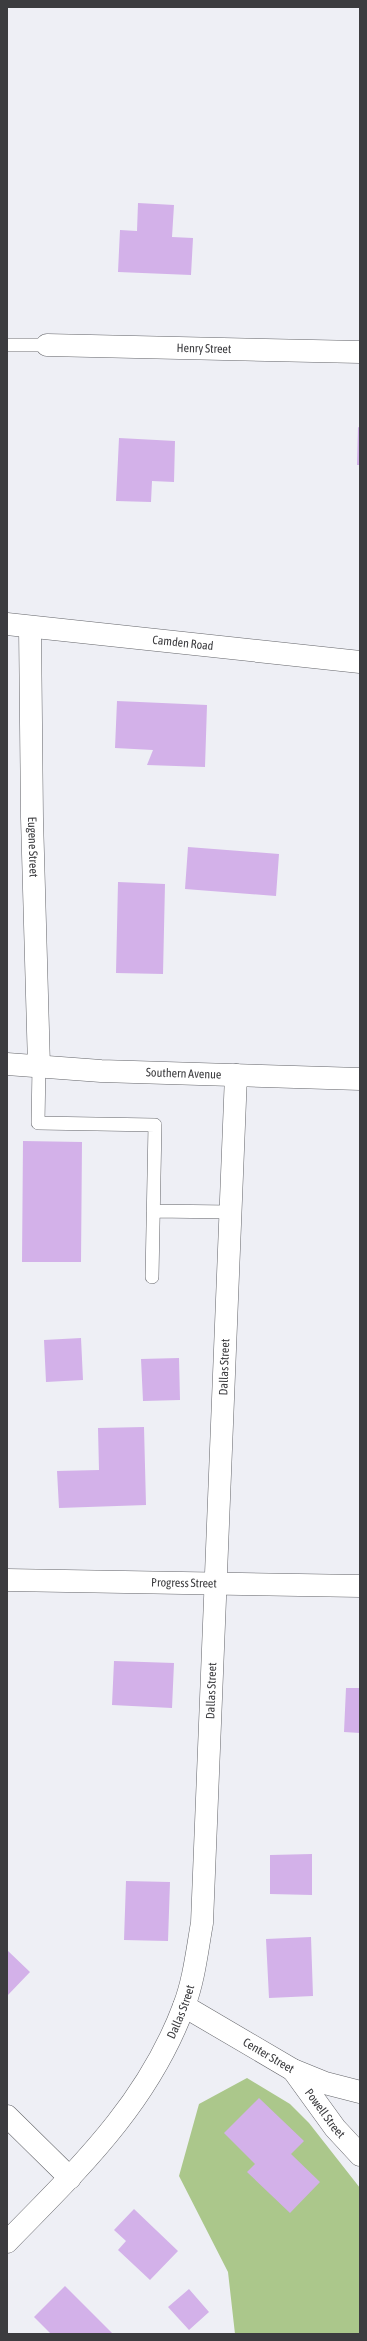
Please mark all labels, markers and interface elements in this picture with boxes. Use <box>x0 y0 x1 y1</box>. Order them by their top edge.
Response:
street label: Henry Street <box>176 341 232 356</box>
street label: Camden Road <box>152 633 214 653</box>
street label: Eugene Street <box>25 816 41 878</box>
street label: Southern Avenue <box>146 1065 222 1082</box>
street label: Dallas Street <box>216 1338 232 1396</box>
street label: Progress Street <box>151 1575 218 1591</box>
street label: Dallas Street <box>203 1662 219 1719</box>
street label: Dallas Street <box>164 1983 197 2041</box>
street label: Center Street <box>240 2035 297 2076</box>
street label: Powell Street <box>302 2086 348 2142</box>

